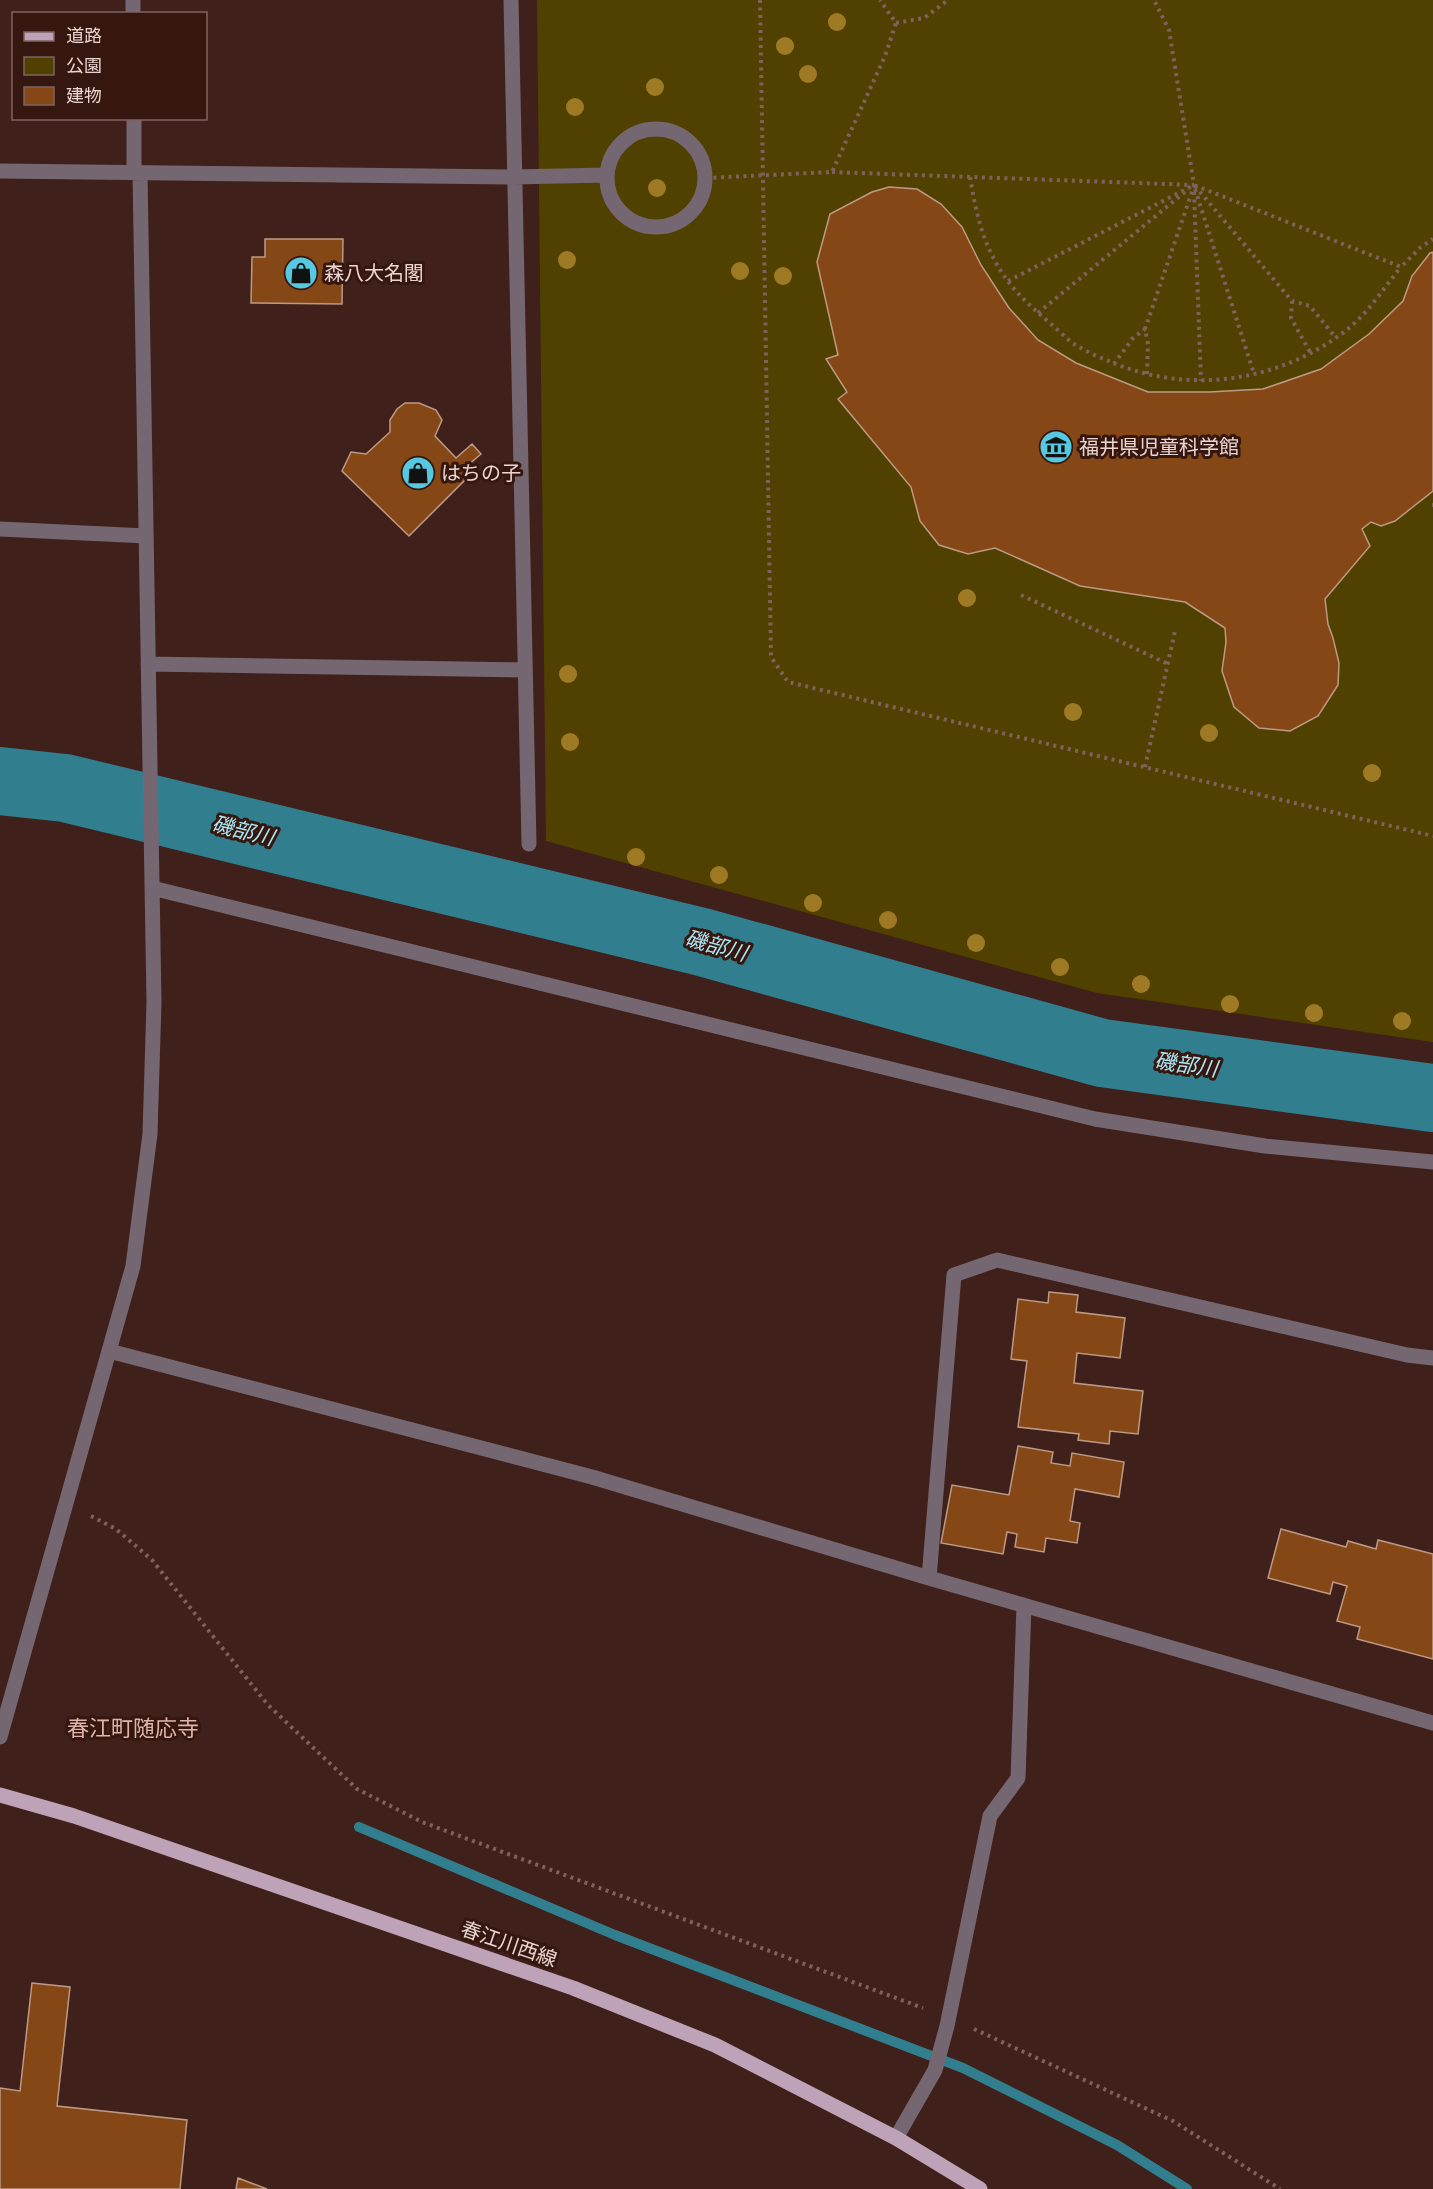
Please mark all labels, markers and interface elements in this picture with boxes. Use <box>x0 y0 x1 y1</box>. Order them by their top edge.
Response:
legend <box>12 12 207 120</box>
text: 道路 <box>66 24 102 47</box>
text: 公園 <box>66 54 102 77</box>
text: 建物 <box>66 84 102 107</box>
shop icon: 森八大名閣 <box>283 255 319 291</box>
place label: 森八大名閣 <box>324 260 424 286</box>
museum icon: 福井県児童科学館 <box>1038 429 1074 465</box>
place label: 福井県児童科学館 <box>1079 434 1239 460</box>
shop icon: はちの子 <box>400 455 436 491</box>
place label: はちの子 <box>441 460 521 486</box>
water label: 磯部川 <box>209 810 279 852</box>
water label: 磯部川 <box>682 924 752 967</box>
water label: 磯部川 <box>1153 1047 1221 1083</box>
district label: 春江町随応寺 <box>67 1714 199 1742</box>
street label: 春江川西線 <box>457 1915 561 1973</box>

